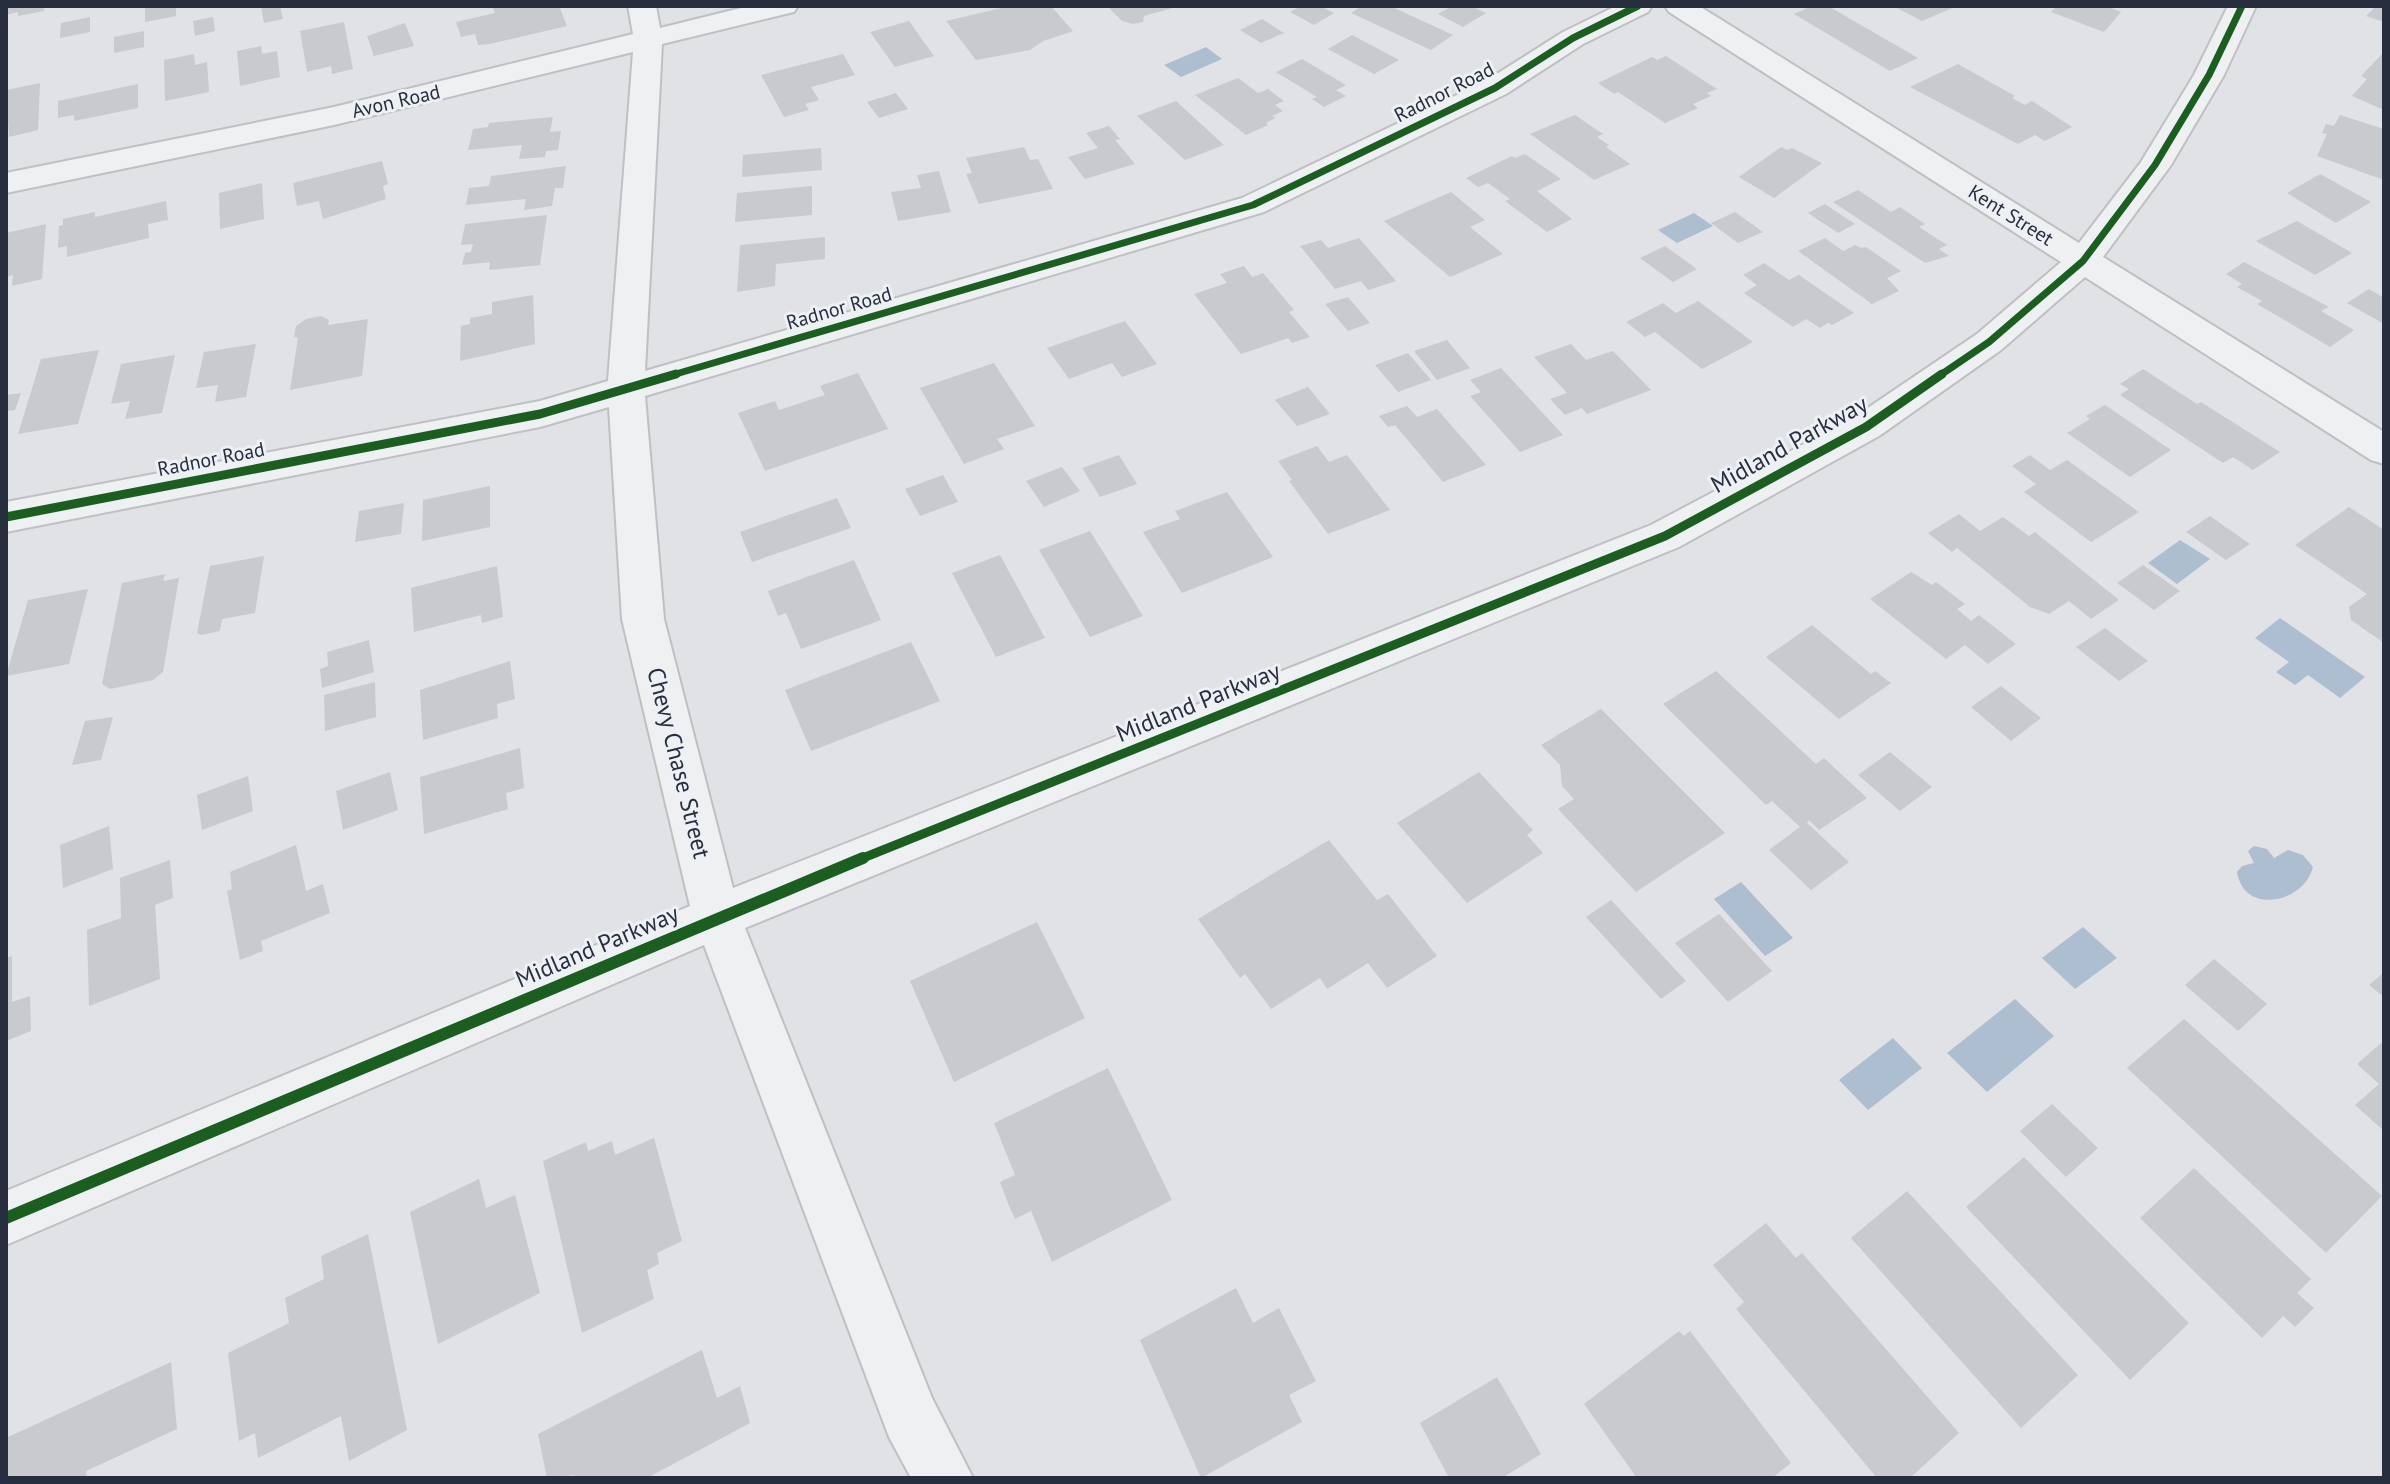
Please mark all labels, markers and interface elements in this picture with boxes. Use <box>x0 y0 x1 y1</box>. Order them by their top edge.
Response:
street label: Radnor Road <box>1390 56 1498 128</box>
street label: Avon Road <box>349 78 443 124</box>
street label: Kent Street <box>1964 179 2059 251</box>
street label: Radnor Road <box>783 281 895 335</box>
street label: Midland Parkway <box>1705 388 1873 500</box>
street label: Radnor Road <box>155 436 267 482</box>
street label: Midland Parkway <box>1111 655 1285 749</box>
street label: Chevy Chase Street <box>640 664 718 862</box>
street label: Midland Parkway <box>511 898 683 994</box>

